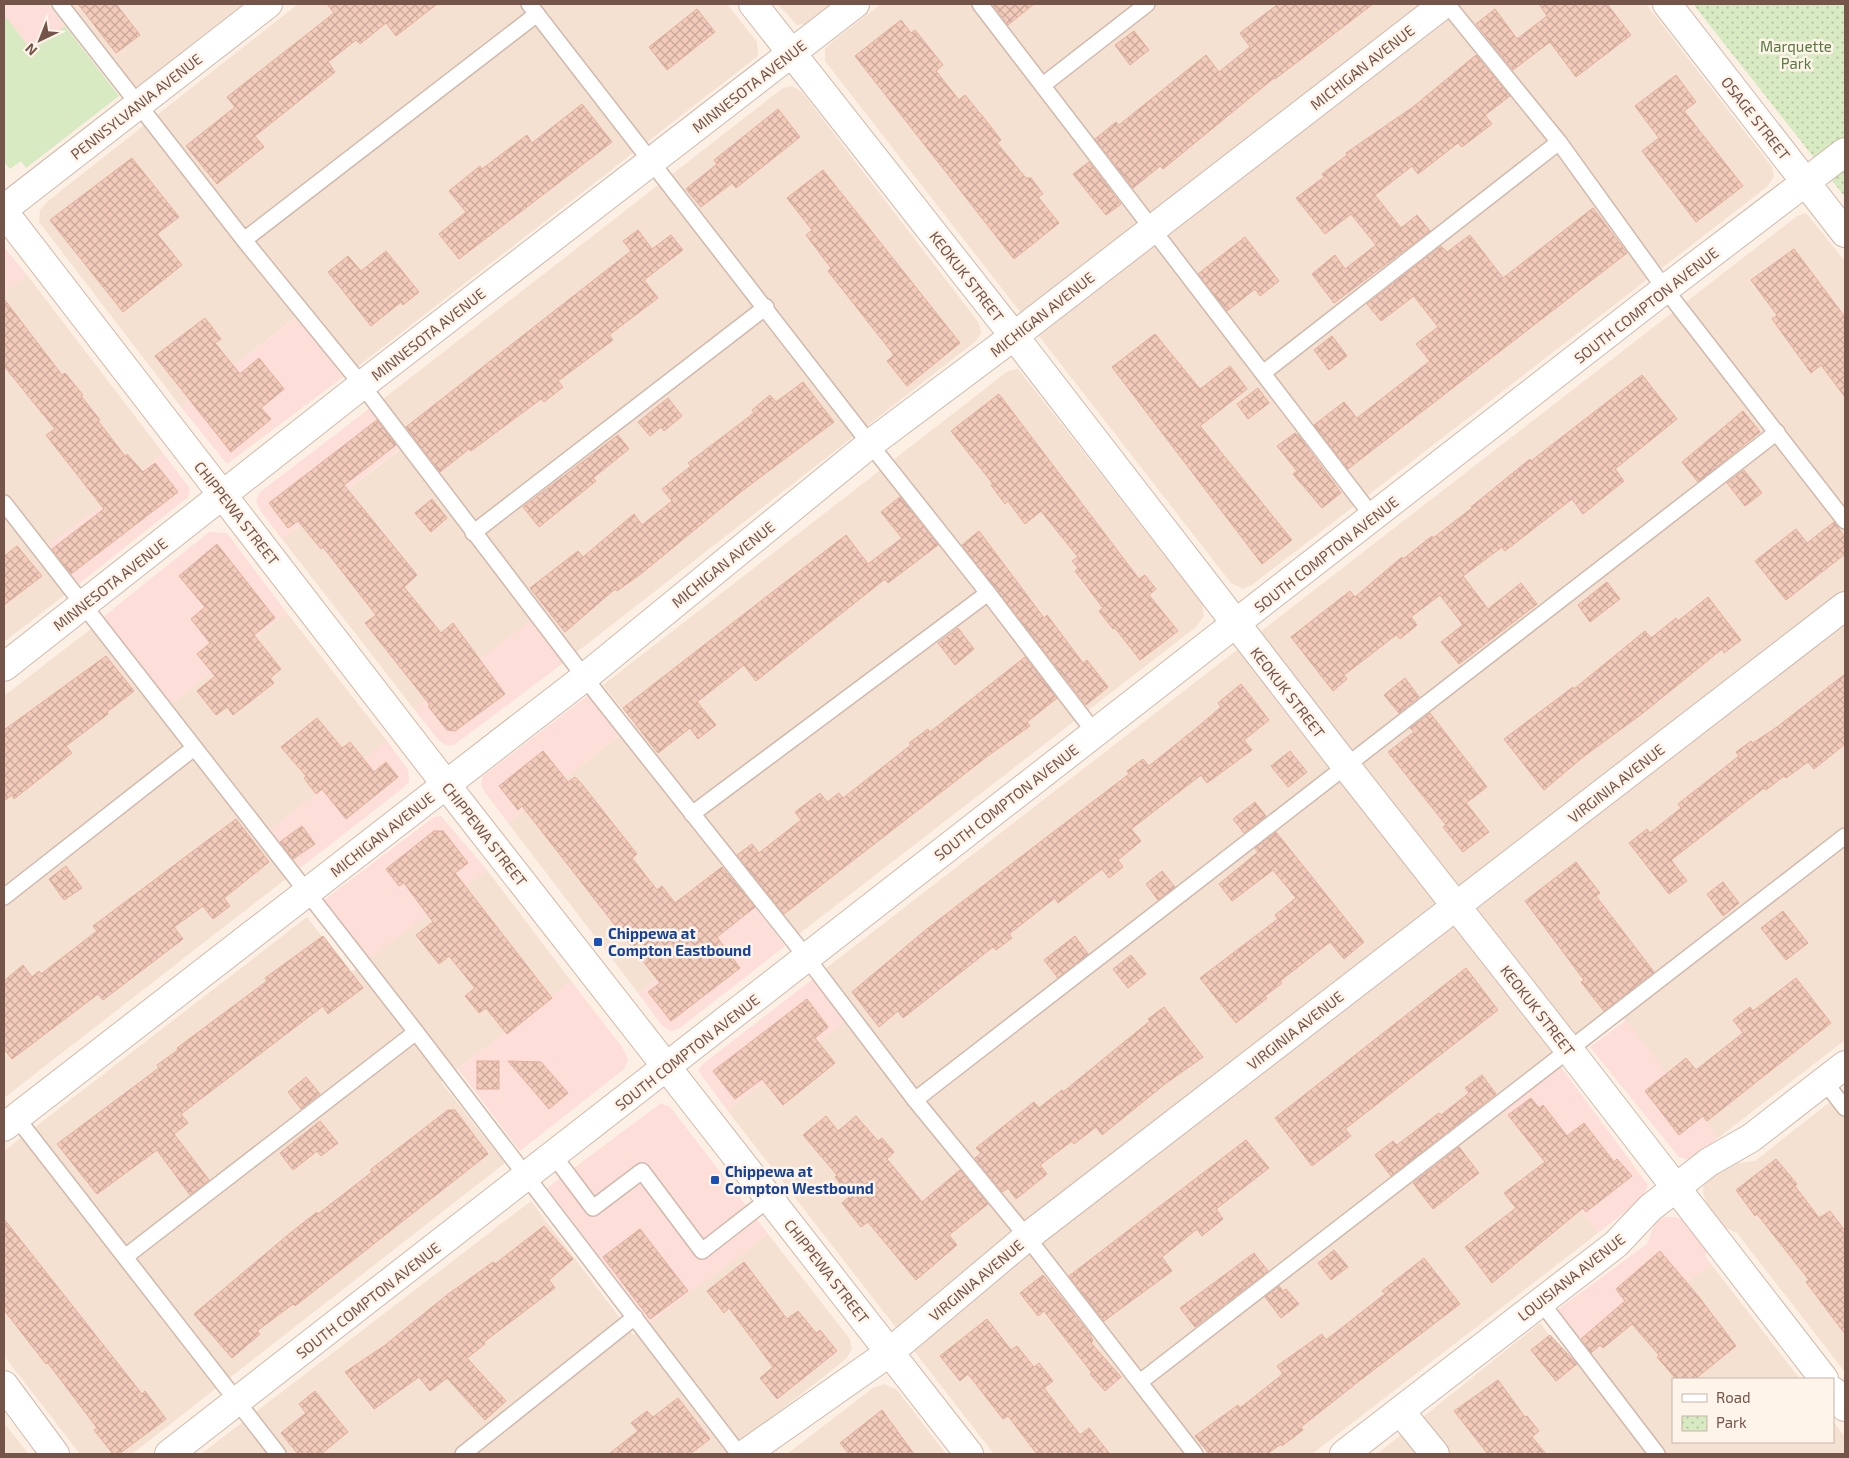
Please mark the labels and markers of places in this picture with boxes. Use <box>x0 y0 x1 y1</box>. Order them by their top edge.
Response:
place label: Chippewa at Compton Eastbound <box>608 924 751 959</box>
marker: Chippewa at Compton Eastbound <box>592 936 604 948</box>
place label: Chippewa at Compton Westbound <box>725 1162 874 1197</box>
marker: Chippewa at Compton Westbound <box>709 1174 721 1186</box>

